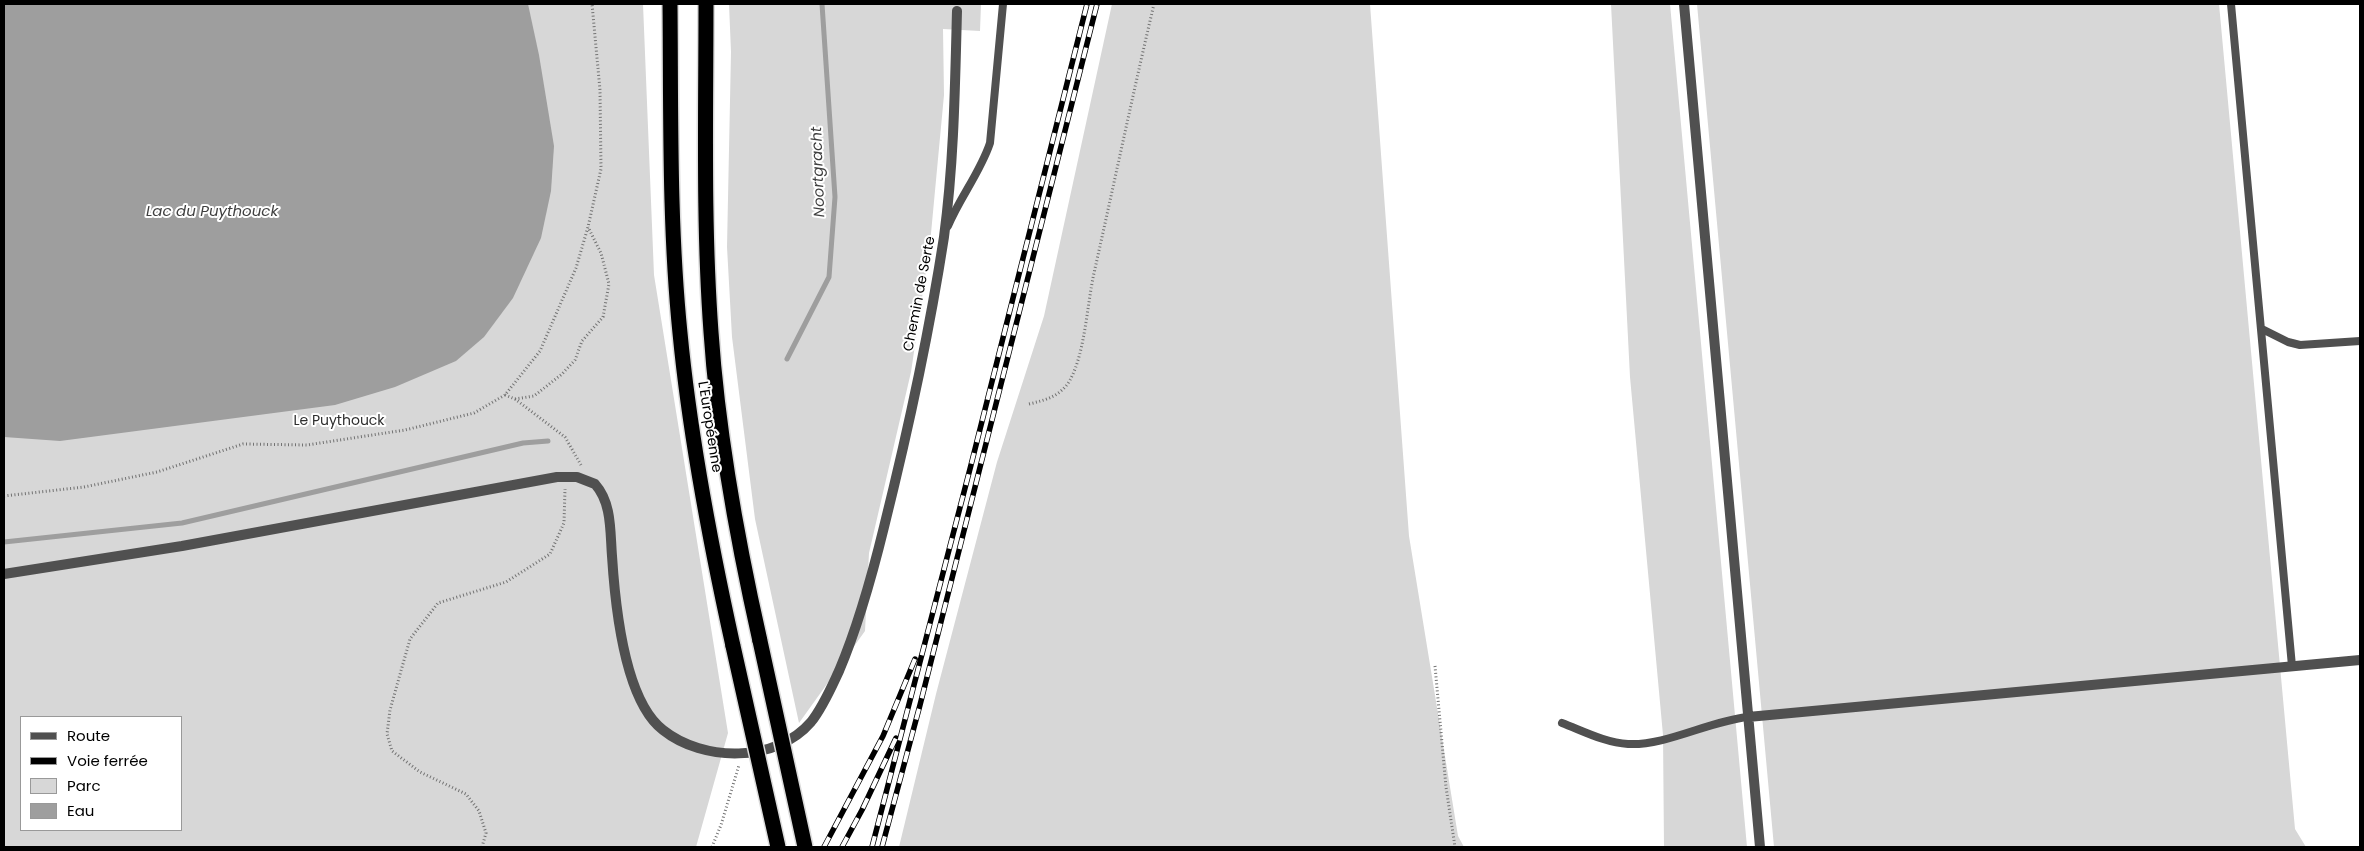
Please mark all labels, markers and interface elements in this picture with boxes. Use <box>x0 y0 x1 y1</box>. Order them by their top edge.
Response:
water label: Noortgracht <box>808 126 830 218</box>
water label: Lac du Puythouck <box>146 203 278 221</box>
street label: Chemin de Serte <box>901 235 939 353</box>
street label: L'Européenne <box>694 380 724 474</box>
park label: Le Puythouck <box>293 413 385 429</box>
legend <box>20 716 182 831</box>
text: Route <box>67 725 110 746</box>
text: Voie ferrée <box>67 750 148 771</box>
text: Parc <box>67 775 101 796</box>
text: Eau <box>67 800 94 821</box>

